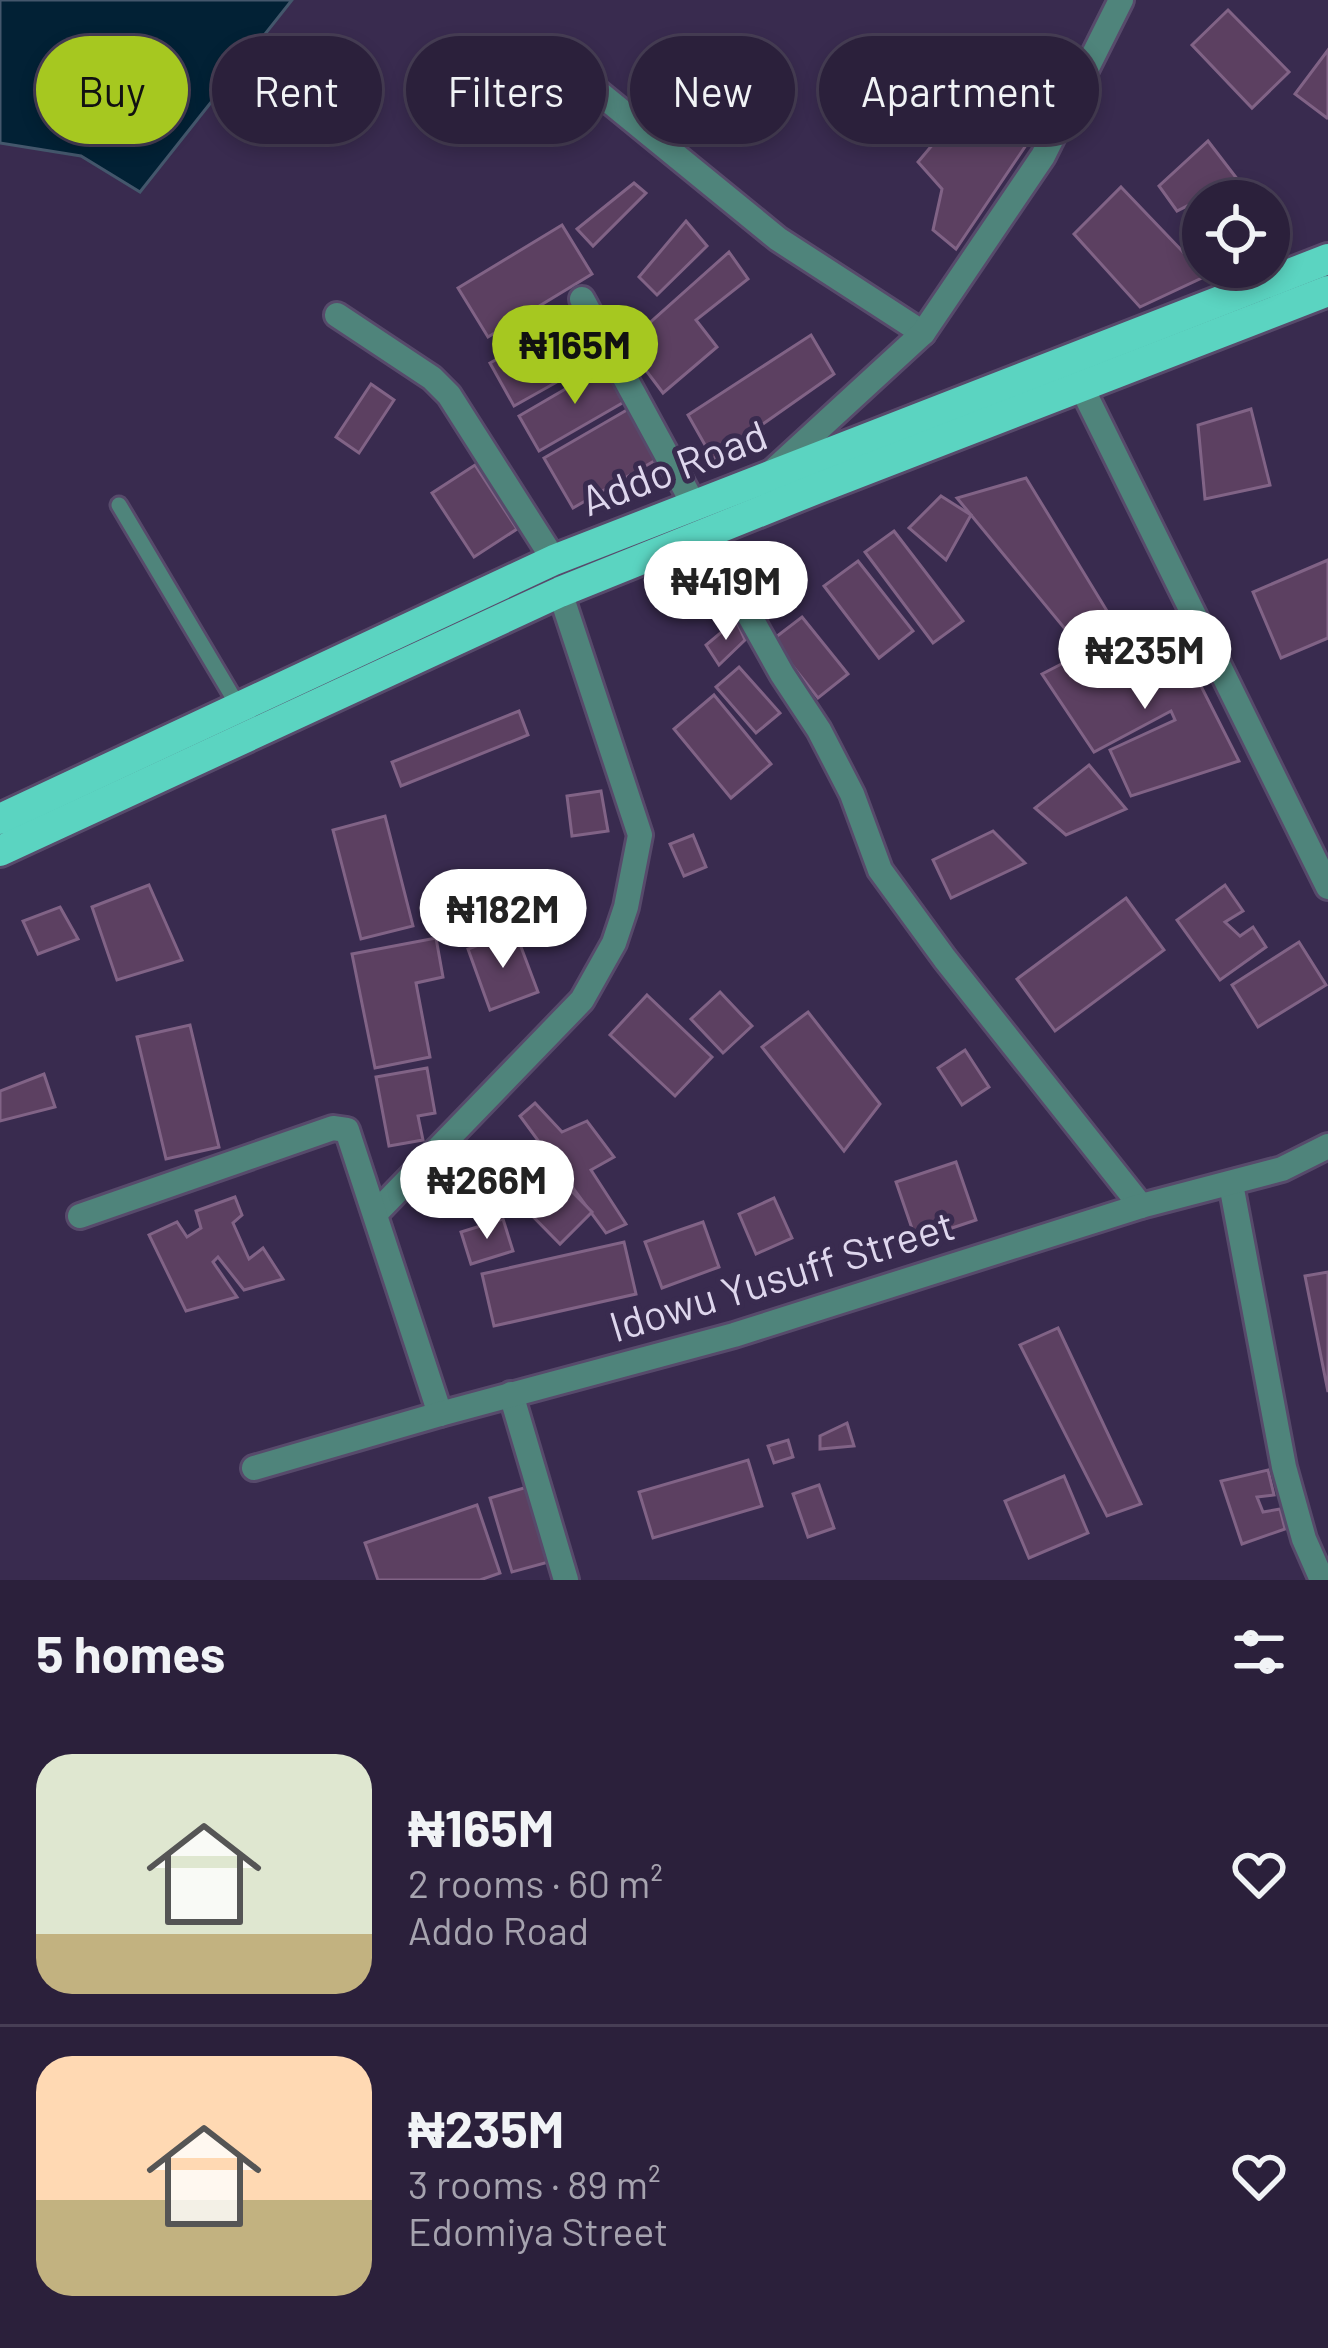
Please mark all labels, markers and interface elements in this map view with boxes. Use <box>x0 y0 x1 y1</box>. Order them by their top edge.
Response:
chip: Buy <box>36 36 188 144</box>
chip: Rent <box>212 36 382 144</box>
chip: Filters <box>406 36 606 144</box>
chip: New <box>630 36 795 144</box>
chip: Apartment <box>819 36 1099 144</box>
map controls <box>1182 180 1290 288</box>
button: locate <box>1182 180 1290 288</box>
pin: ₦165M <box>491 305 659 407</box>
text: ₦165M <box>519 320 631 367</box>
street label: Addo Road <box>573 408 773 524</box>
pin: ₦419M <box>642 541 810 643</box>
text: ₦419M <box>671 556 781 603</box>
pin: ₦235M <box>1061 610 1229 712</box>
text: ₦235M <box>1085 625 1205 672</box>
pin: ₦182M <box>419 869 587 971</box>
text: ₦182M <box>447 884 559 931</box>
pin: ₦266M <box>403 1140 571 1242</box>
text: ₦266M <box>427 1155 547 1202</box>
street label: Idowu Yusuff Street <box>603 1198 960 1350</box>
icon: filters <box>1226 1619 1292 1685</box>
text: 5 homes <box>36 1622 225 1683</box>
text: ₦165M <box>408 1796 554 1857</box>
icon: home <box>132 1802 276 1946</box>
icon: heart <box>1226 1841 1292 1907</box>
text: 2 rooms · 60 m² <box>408 1859 663 1906</box>
text: Addo Road <box>408 1906 589 1953</box>
text: ₦235M <box>408 2097 564 2158</box>
icon: home <box>132 2104 276 2248</box>
icon: heart <box>1226 2143 1292 2209</box>
text: 3 rooms · 89 m² <box>408 2160 661 2207</box>
text: Edomiya Street <box>408 2207 668 2254</box>

